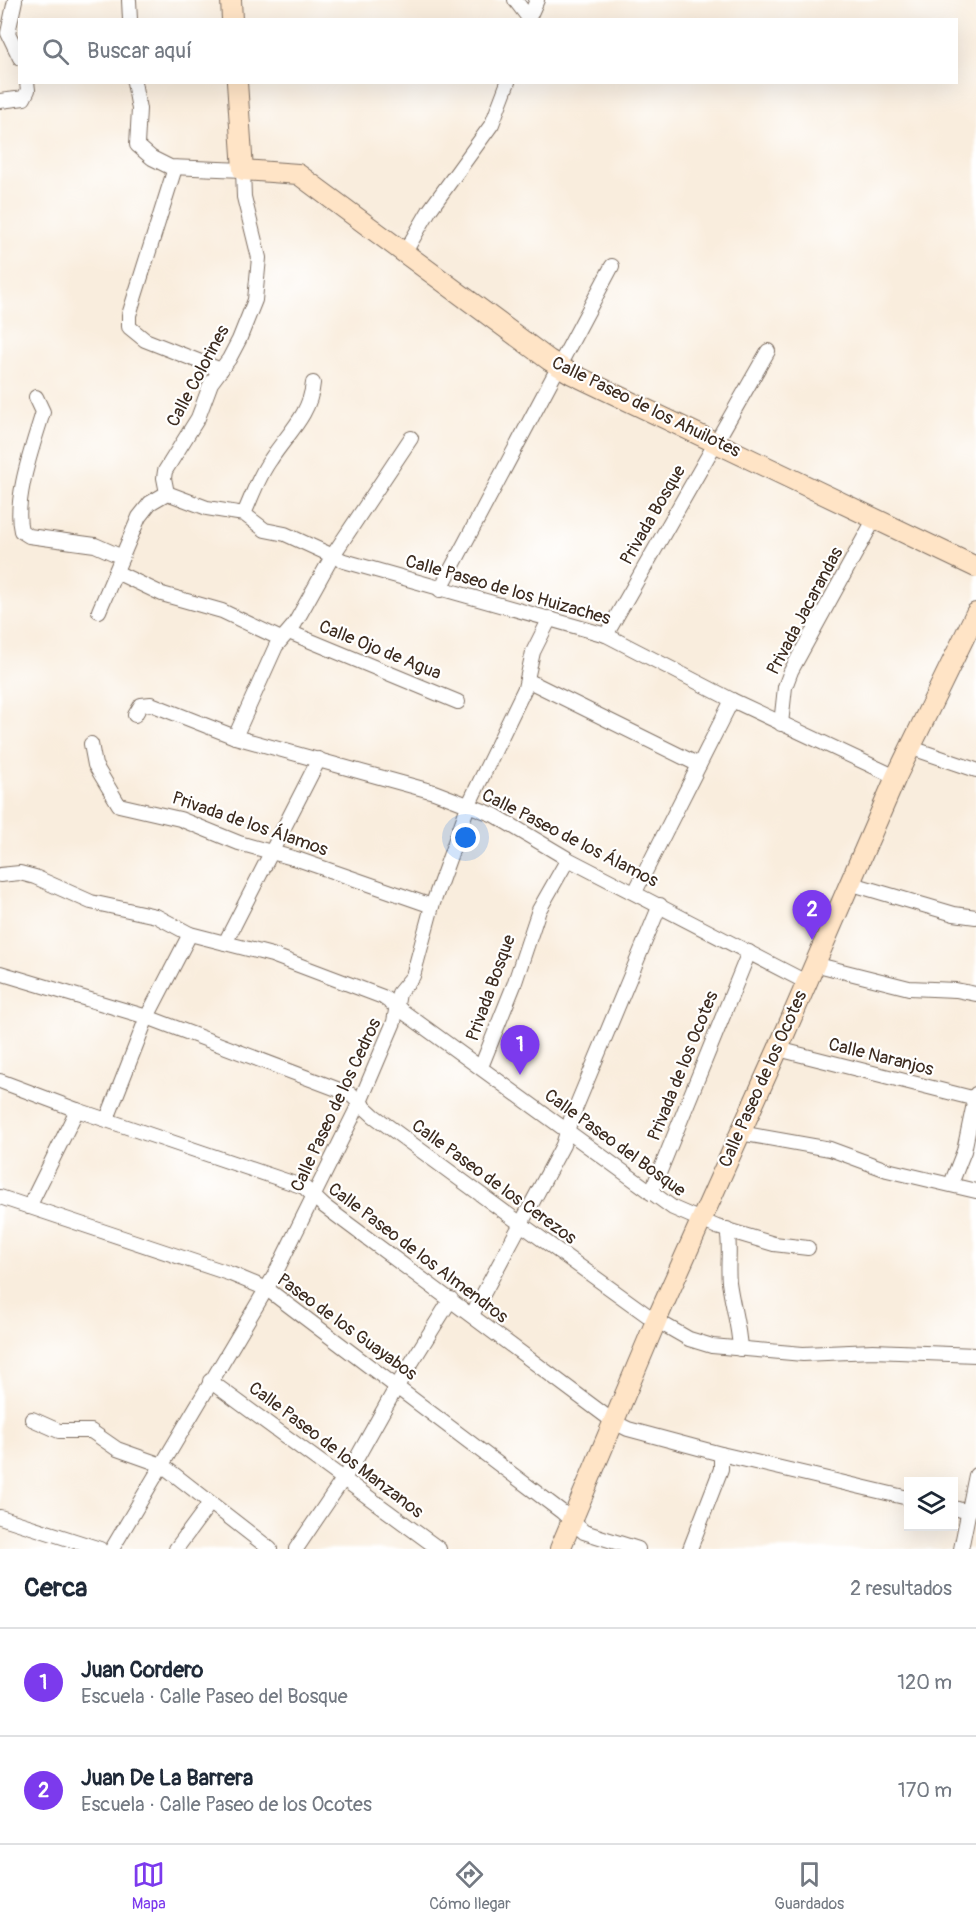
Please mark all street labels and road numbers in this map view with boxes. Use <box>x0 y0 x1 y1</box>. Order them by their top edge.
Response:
street label: Calle Colorines <box>162 321 234 431</box>
street label: Calle Paseo de los Ahuilotes <box>548 351 744 463</box>
street label: Privada Bosque <box>615 461 691 569</box>
street label: Privada Jacarandas <box>762 543 848 679</box>
street label: Calle Paseo de los Huizaches <box>403 550 613 630</box>
street label: Calle Ojo de Agua <box>315 615 445 685</box>
street label: Calle Paseo de los Álamos <box>478 783 662 893</box>
street label: Privada de los Álamos <box>169 787 331 861</box>
street label: Privada Bosque <box>461 932 521 1044</box>
street label: Calle Paseo de los Ocotes <box>714 987 812 1171</box>
street label: Privada de los Ocotes <box>642 988 724 1144</box>
street label: Calle Paseo de los Cedros <box>286 1014 386 1196</box>
street label: Calle Naranjos <box>826 1033 936 1081</box>
street label: Calle Paseo del Bosque <box>540 1084 690 1202</box>
street label: Calle Paseo de los Cerezos <box>407 1114 581 1250</box>
street label: Calle Paseo de los Almendros <box>323 1178 513 1328</box>
street label: Paseo de los Guayabos <box>272 1268 422 1386</box>
street label: Calle Paseo de los Manzanos <box>244 1377 428 1523</box>

